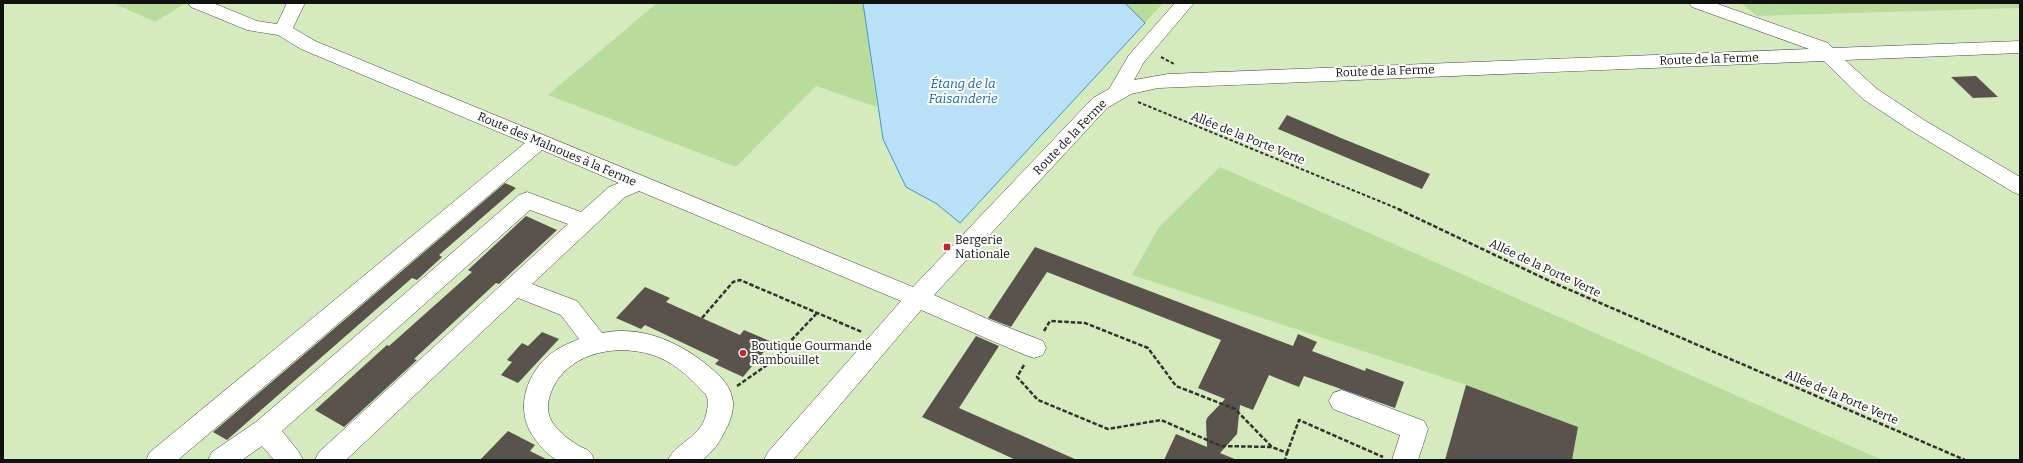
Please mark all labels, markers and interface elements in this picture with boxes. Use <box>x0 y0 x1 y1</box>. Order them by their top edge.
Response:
street label: Route de la Ferme <box>1659 50 1759 68</box>
street label: Route de la Ferme <box>1335 62 1435 80</box>
water label: Étang de la Faisanderie <box>928 76 998 106</box>
street label: Route de la Ferme <box>1030 96 1110 178</box>
street label: Route des Malnoues à la Ferme <box>475 109 639 189</box>
street label: Allée de la Porte Verte <box>1189 109 1307 167</box>
place label: Bergerie Nationale <box>955 233 1010 261</box>
street label: Allée de la Porte Verte <box>1487 236 1603 300</box>
marker: Bergerie Nationale <box>942 242 952 252</box>
place label: Boutique Gourmande Rambouillet <box>751 339 872 367</box>
marker: Boutique Gourmande Rambouillet <box>738 348 748 358</box>
street label: Allée de la Porte Verte <box>1783 367 1901 427</box>

